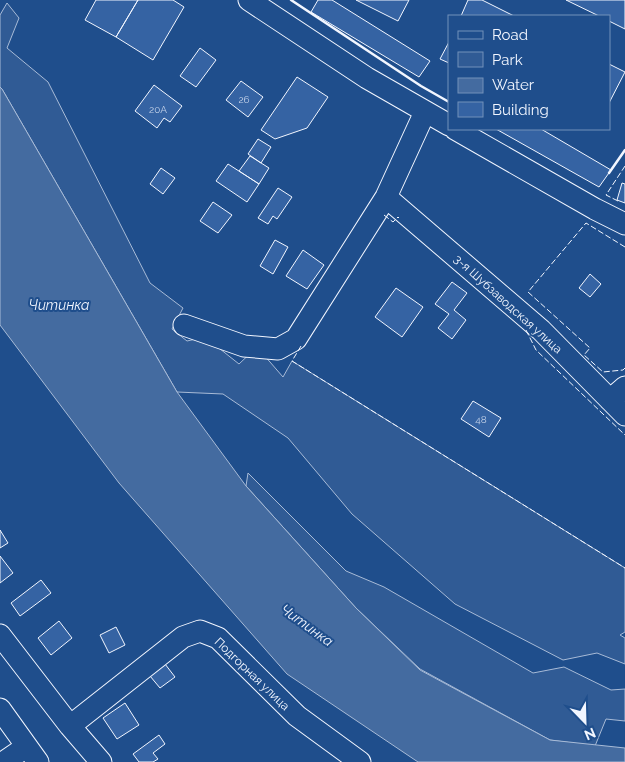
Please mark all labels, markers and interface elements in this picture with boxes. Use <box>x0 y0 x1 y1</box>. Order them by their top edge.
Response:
legend <box>448 15 610 130</box>
text: Road <box>492 26 528 44</box>
text: Park <box>492 51 523 69</box>
text: Water <box>492 76 535 94</box>
house number: 26 <box>238 94 250 105</box>
text: Building <box>492 101 549 119</box>
house number: 20А <box>149 104 167 115</box>
street label: 3-я Шубзаводская улица <box>451 252 565 356</box>
water label: Читинка <box>29 297 89 313</box>
house number: 48 <box>475 414 487 425</box>
water label: Читинка <box>278 601 336 649</box>
street label: Подгорная улица <box>212 635 292 713</box>
north arrow <box>560 697 610 747</box>
text: N <box>582 725 598 743</box>

